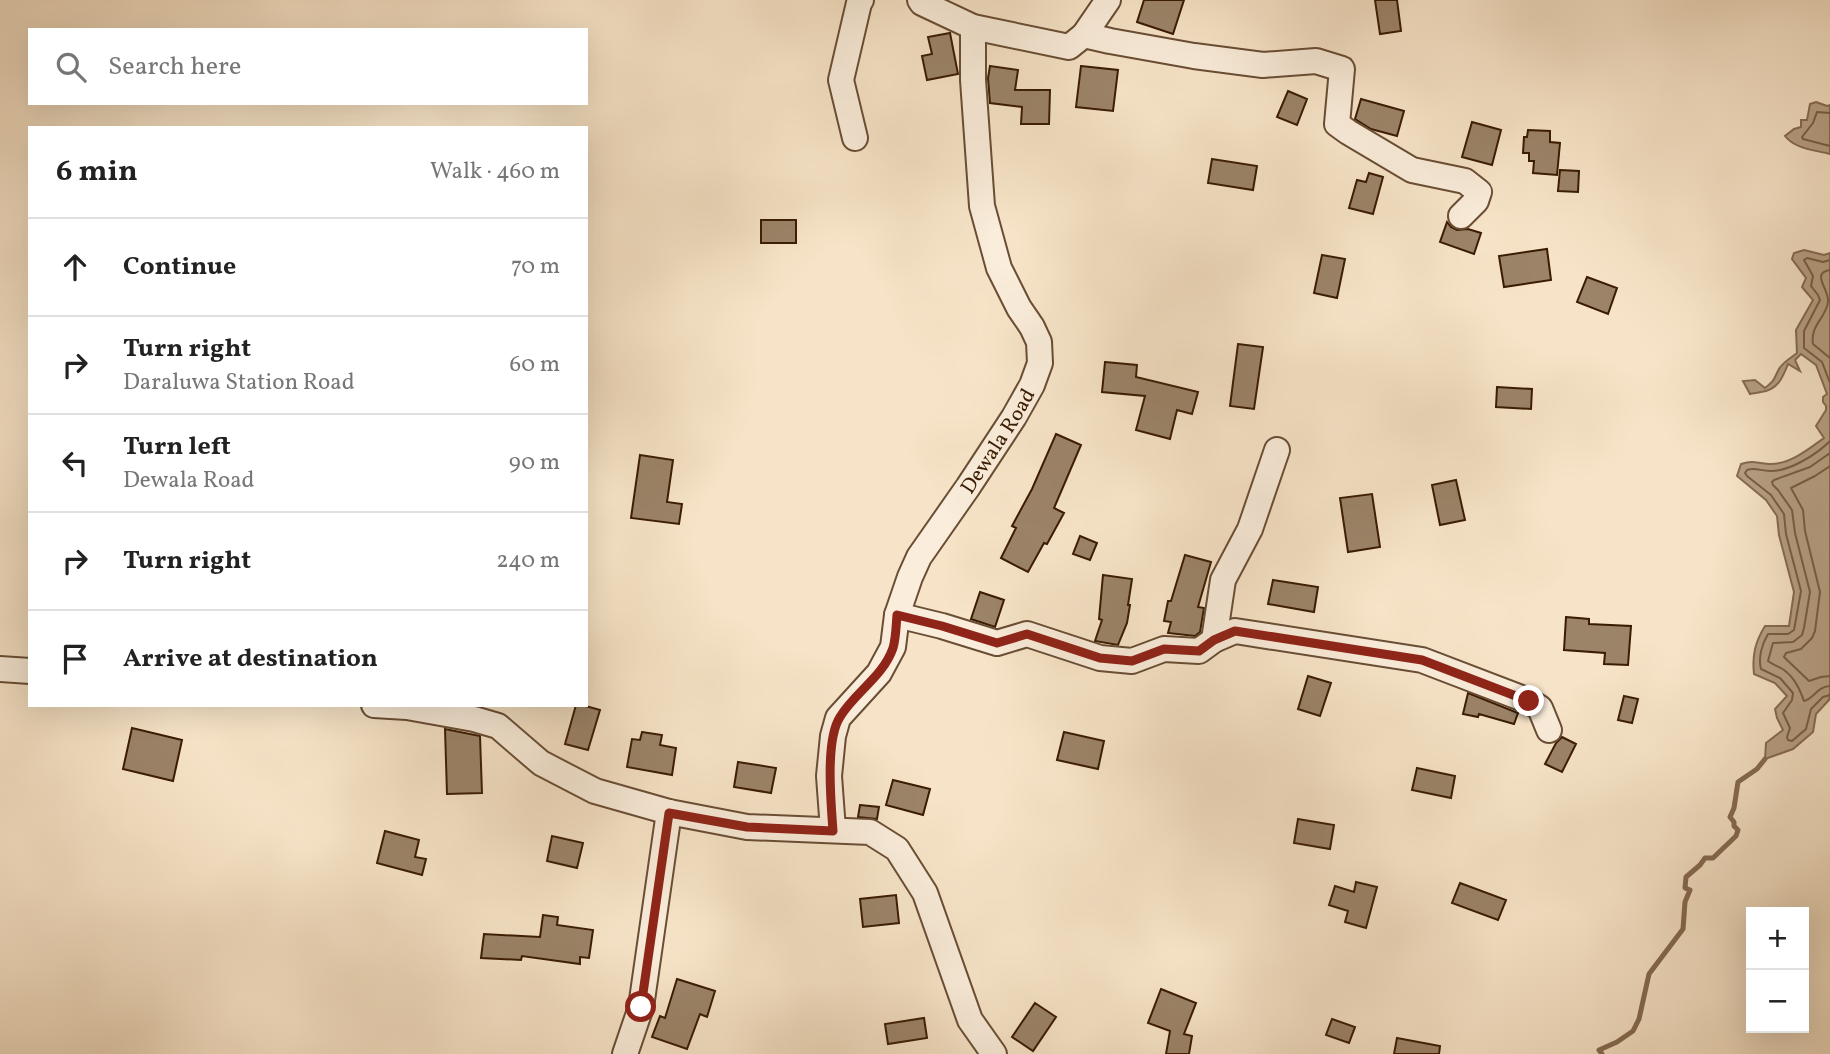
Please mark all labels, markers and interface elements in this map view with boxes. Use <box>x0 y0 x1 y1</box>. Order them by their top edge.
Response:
search box <box>28 28 588 105</box>
icon: search <box>52 48 90 86</box>
text: Search here <box>108 49 241 85</box>
text: 6 min <box>56 151 138 193</box>
text: Walk · 460 m <box>430 156 560 188</box>
icon: ahead <box>56 248 94 286</box>
text: Continue <box>123 249 236 285</box>
text: 70 m <box>511 251 560 283</box>
text: Turn right <box>123 331 251 367</box>
icon: right <box>56 346 94 384</box>
text: 60 m <box>510 349 560 381</box>
text: Daraluwa Station Road <box>123 367 355 399</box>
street label: Dewala Road <box>954 383 1043 500</box>
text: Turn left <box>123 429 231 465</box>
icon: left <box>56 444 94 482</box>
text: 90 m <box>509 447 560 479</box>
text: Dewala Road <box>123 465 255 497</box>
icon: right <box>56 542 94 580</box>
text: Turn right <box>123 543 251 579</box>
text: 240 m <box>496 545 560 577</box>
icon: arrive <box>56 640 94 678</box>
text: Arrive at destination <box>123 641 378 677</box>
route end <box>1513 685 1544 716</box>
map controls <box>1746 907 1809 1033</box>
button: + <box>1746 907 1809 970</box>
button: − <box>1746 970 1809 1033</box>
route start <box>625 991 656 1022</box>

